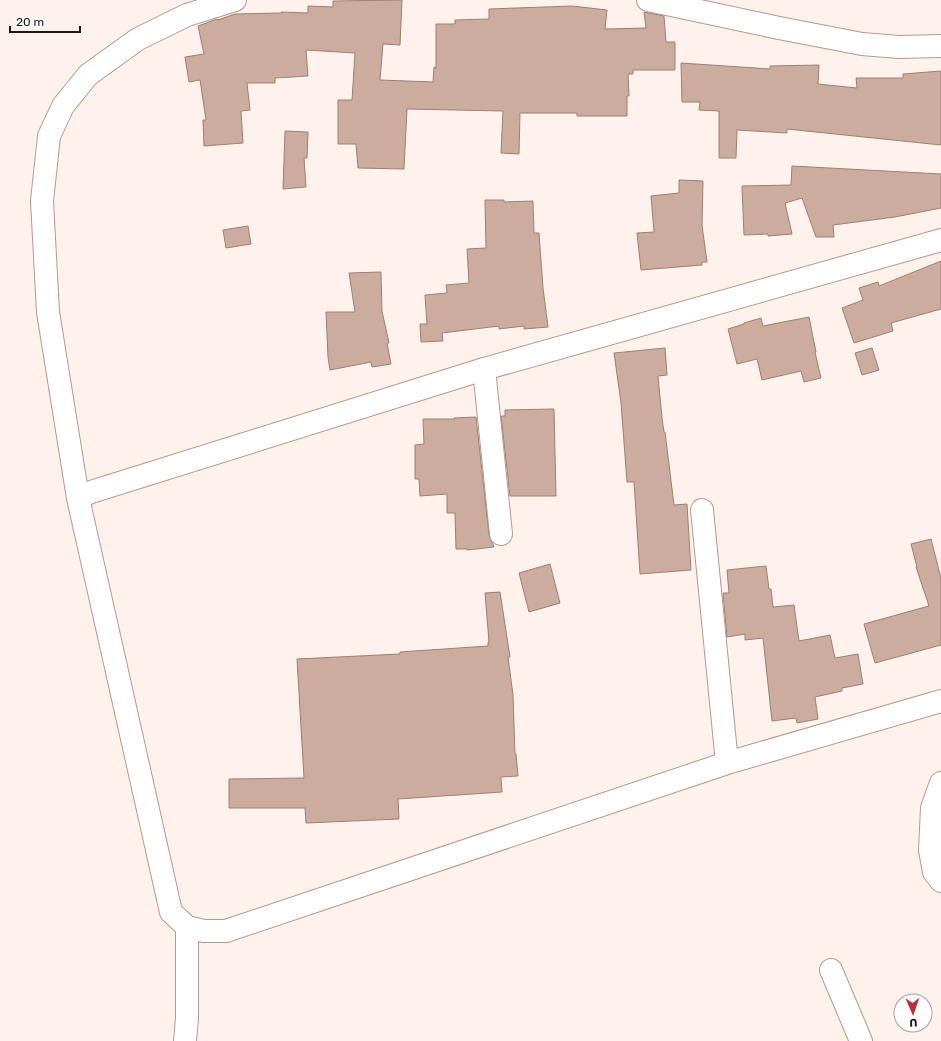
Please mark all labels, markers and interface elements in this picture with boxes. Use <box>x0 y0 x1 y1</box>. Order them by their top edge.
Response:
scale bar <box>10 8 80 34</box>
text: 20 m <box>16 15 44 29</box>
north arrow <box>893 993 933 1033</box>
text: U <box>909 1016 918 1029</box>

